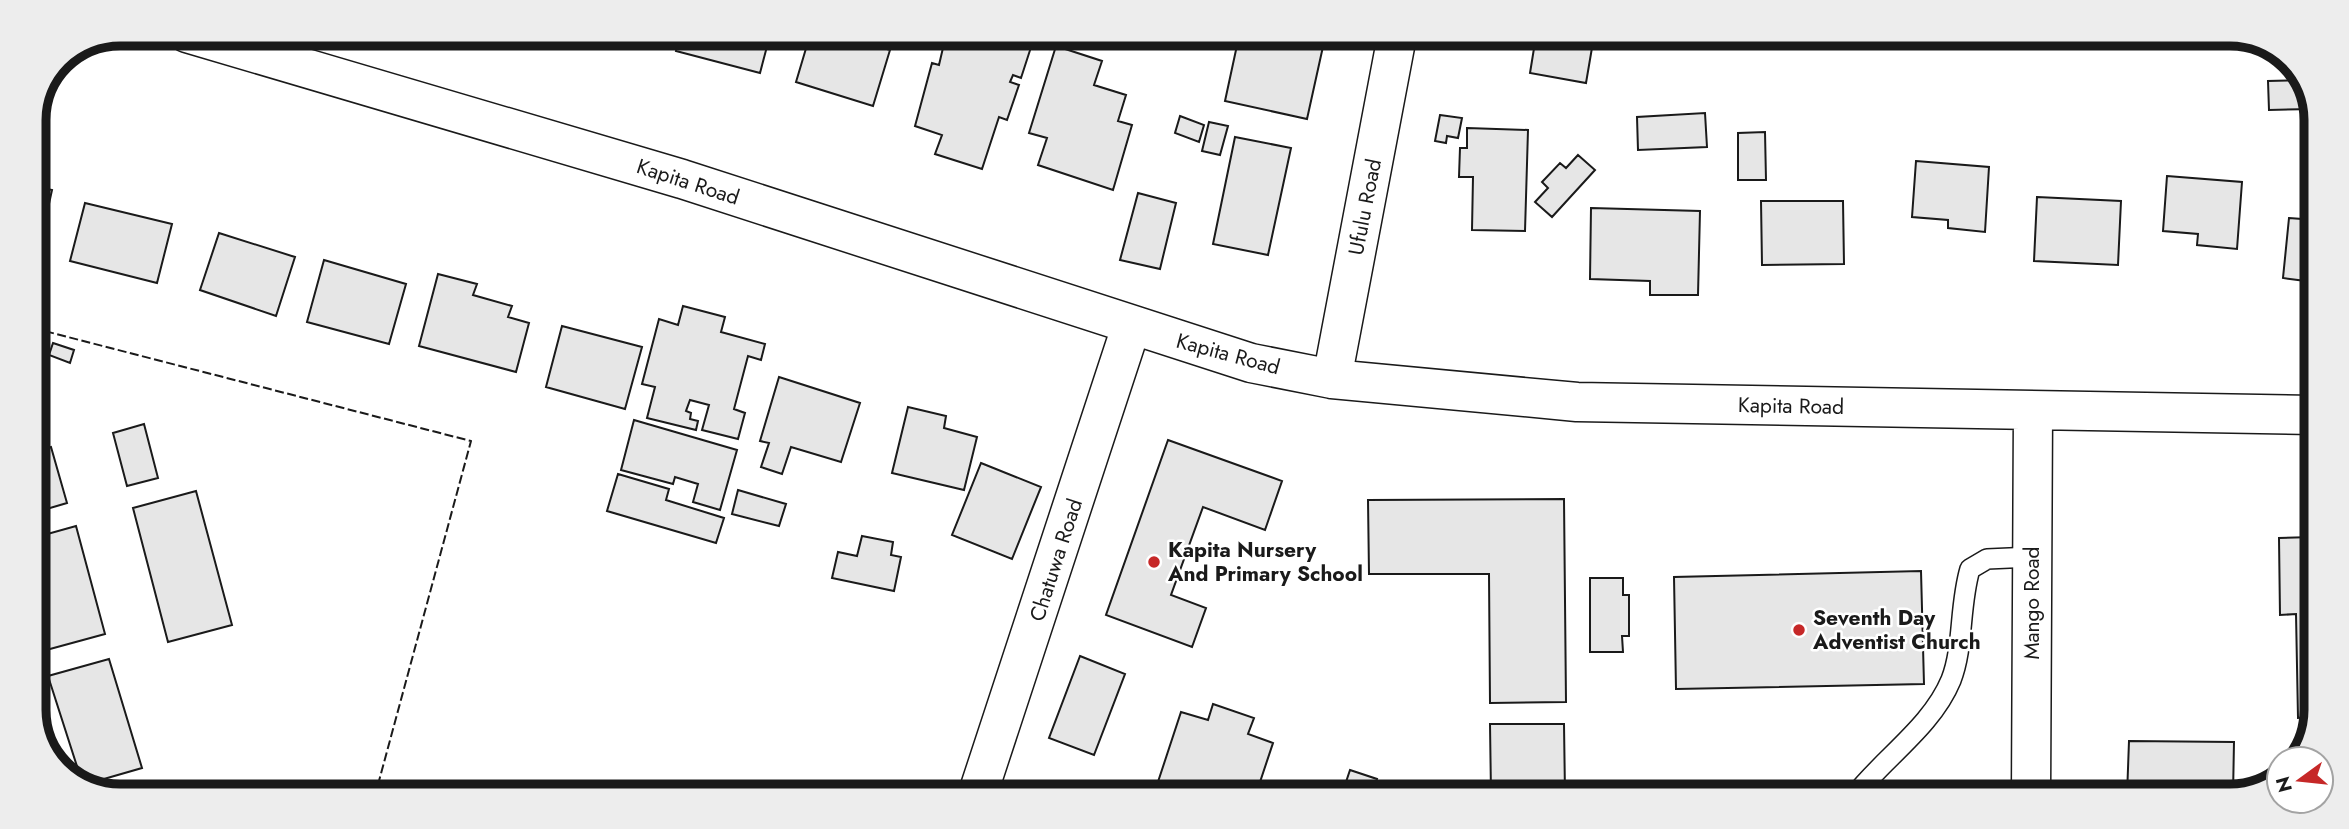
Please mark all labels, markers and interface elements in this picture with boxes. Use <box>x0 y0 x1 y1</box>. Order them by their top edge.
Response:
street label: Kapita Road <box>633 151 743 213</box>
street label: Ufulu Road <box>1341 156 1389 258</box>
street label: Kapita Road <box>1173 326 1283 382</box>
street label: Kapita Road <box>1738 390 1844 422</box>
street label: Chatuwa Road <box>1022 495 1090 625</box>
place label: Kapita Nursery And Primary School <box>1167 535 1363 589</box>
street label: Mango Road <box>2017 546 2047 660</box>
marker: Kapita Nursery And Primary School <box>1146 554 1162 570</box>
place label: Seventh Day Adventist Church <box>1812 603 1981 657</box>
marker: Seventh Day Adventist Church <box>1791 622 1807 638</box>
north arrow <box>2265 745 2335 815</box>
text: N <box>2269 773 2299 795</box>

